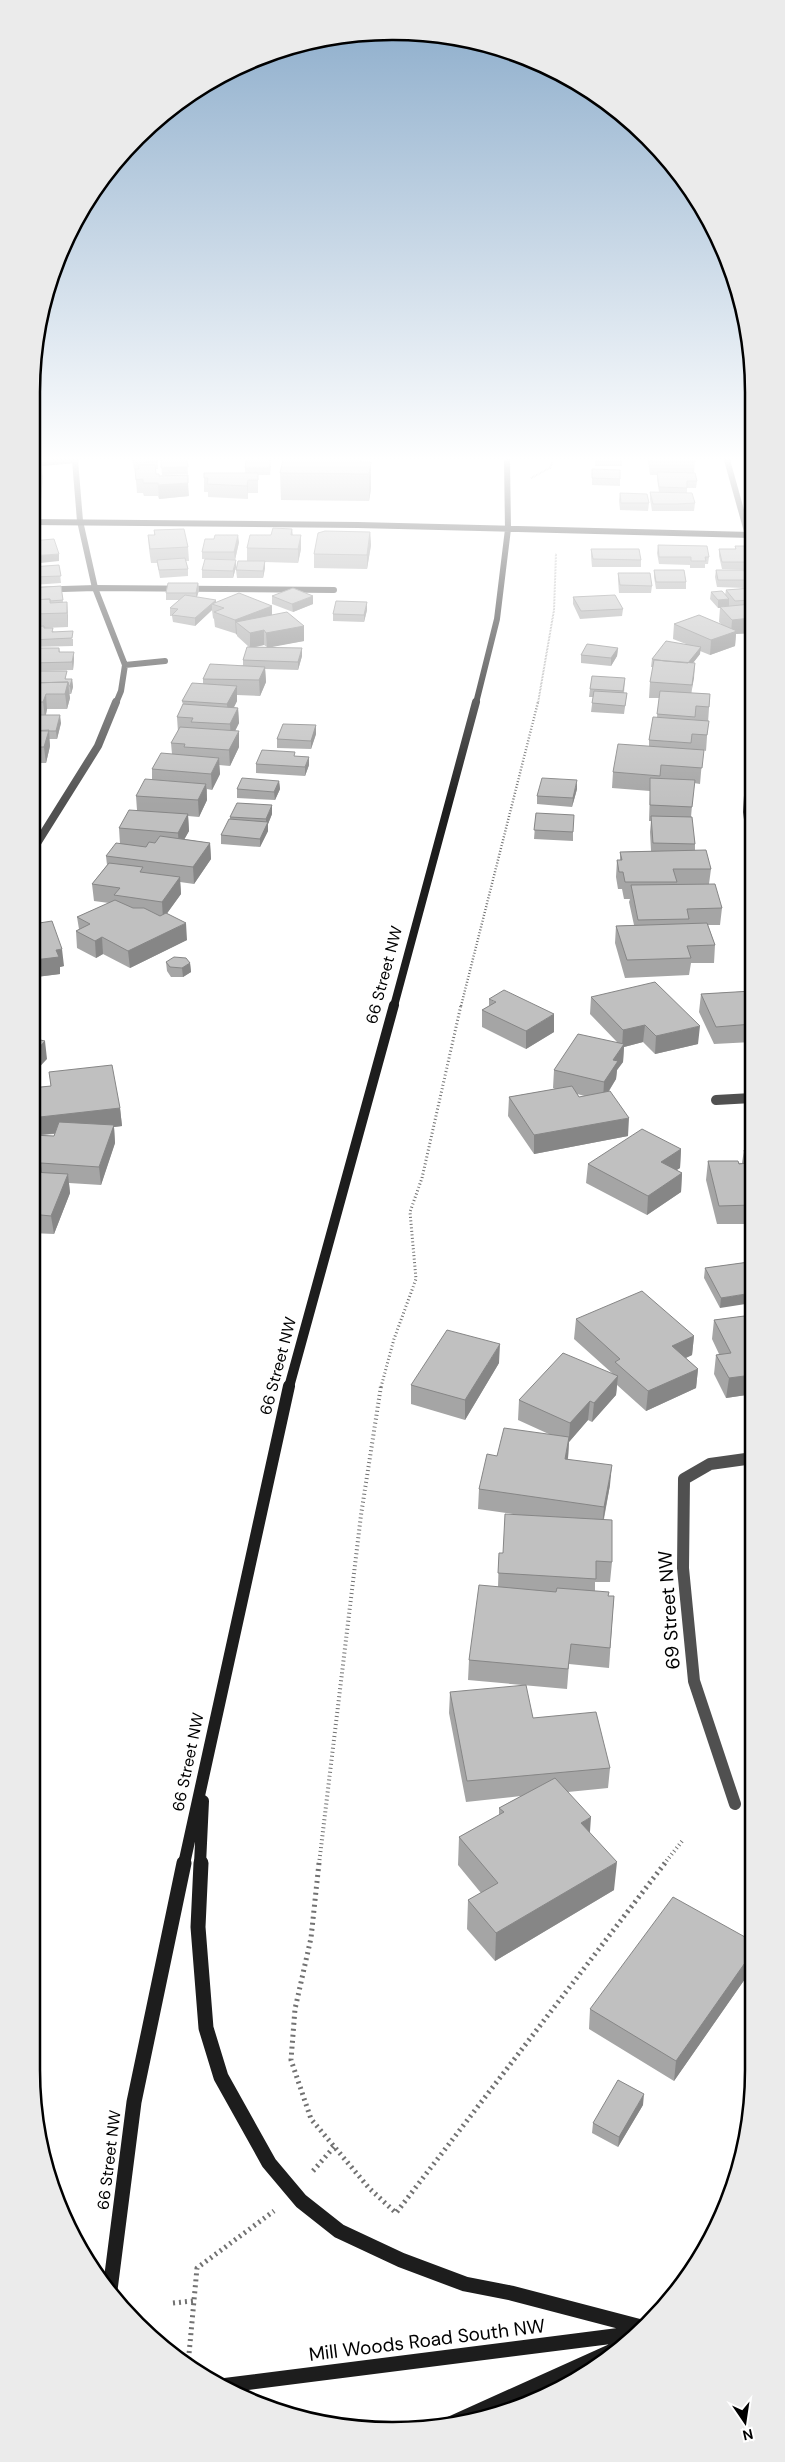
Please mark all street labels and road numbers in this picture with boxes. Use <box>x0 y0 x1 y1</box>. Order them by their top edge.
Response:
street label: 66 Street NW <box>361 923 407 1026</box>
street label: 66 Street NW <box>255 1314 301 1417</box>
street label: 69 Street NW <box>652 1550 686 1670</box>
street label: 66 Street NW <box>167 1710 209 1813</box>
street label: 66 Street NW <box>92 2108 126 2211</box>
street label: Mill Woods Road South NW <box>307 2313 547 2367</box>

